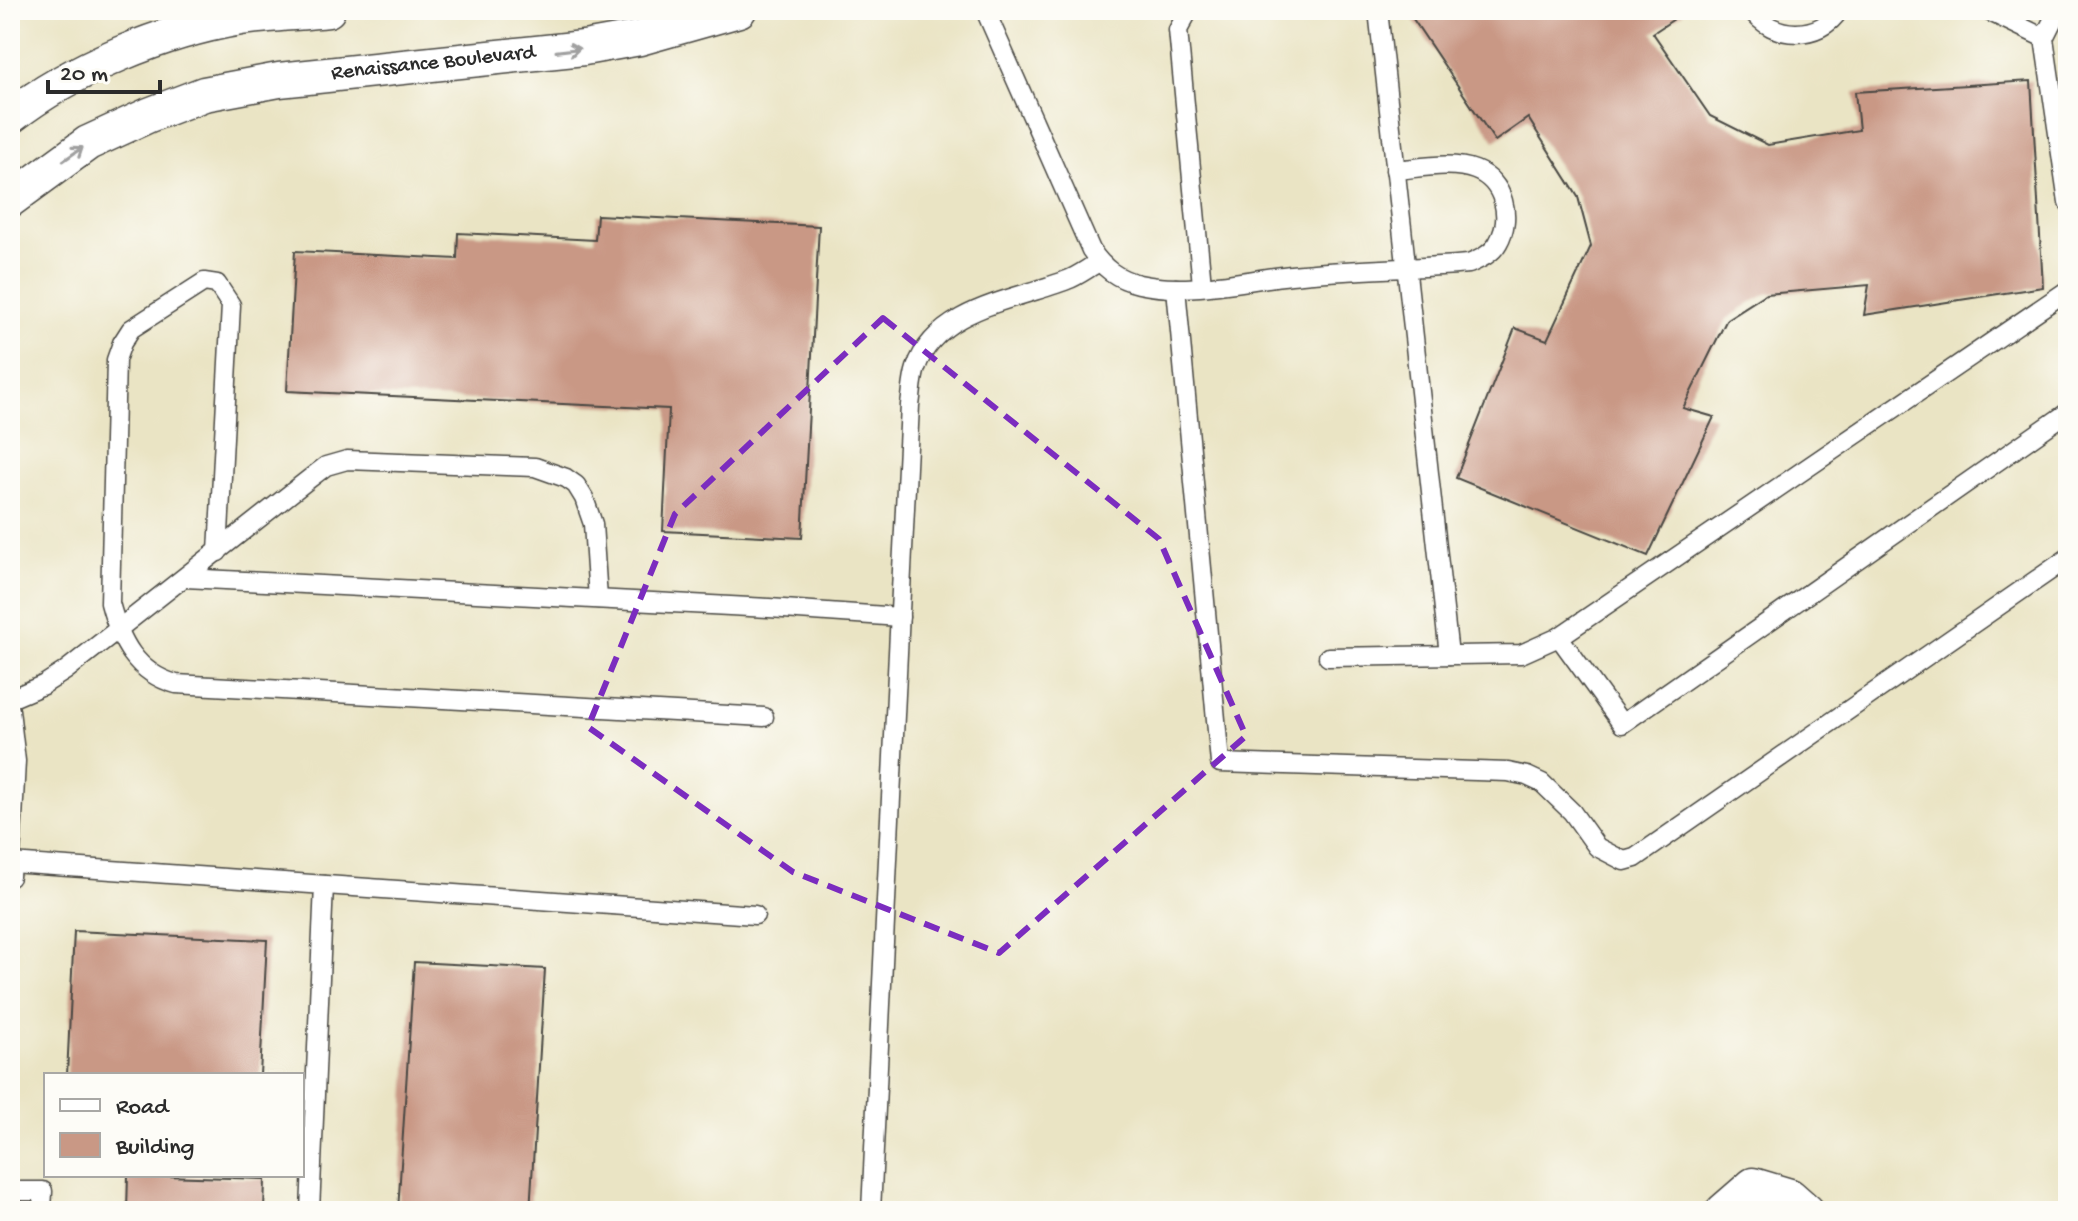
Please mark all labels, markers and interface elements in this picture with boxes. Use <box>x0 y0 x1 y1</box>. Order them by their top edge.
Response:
street label: Renaissance Boulevard <box>330 40 539 87</box>
one-way arrow <box>555 42 581 57</box>
scale bar <box>48 44 160 94</box>
text: 20 m <box>60 61 108 90</box>
one-way arrow <box>61 146 83 162</box>
legend <box>44 1073 304 1177</box>
text: Road <box>116 1094 170 1123</box>
text: Building <box>115 1134 194 1163</box>

